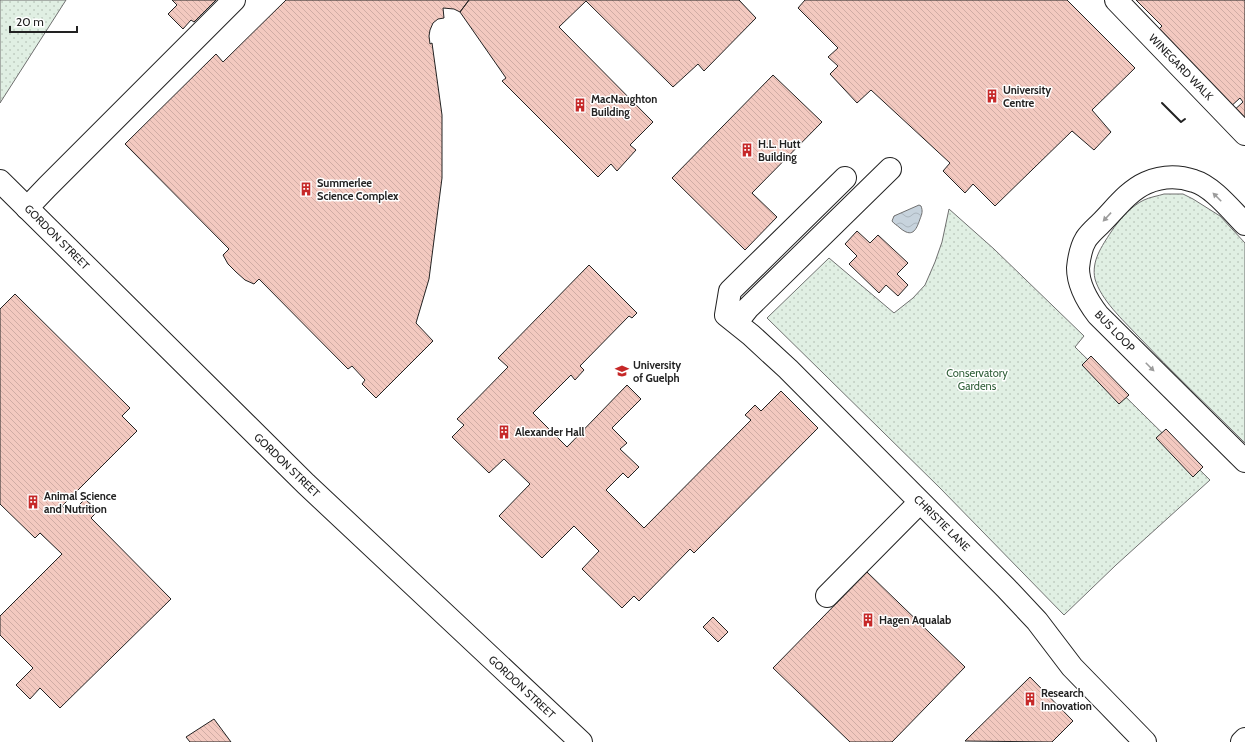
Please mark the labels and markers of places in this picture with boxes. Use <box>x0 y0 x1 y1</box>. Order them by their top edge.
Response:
place label: University Centre <box>1003 83 1051 110</box>
building icon: University Centre <box>984 88 1000 104</box>
place label: MacNaughton Building <box>591 92 657 119</box>
building icon: MacNaughton Building <box>572 97 588 113</box>
place label: H.L. Hutt Building <box>758 137 801 164</box>
building icon: H.L. Hutt Building <box>739 142 755 158</box>
place label: Summerlee Science Complex <box>317 176 399 203</box>
building icon: Summerlee Science Complex <box>298 181 314 197</box>
place label: University of Guelph <box>633 358 681 385</box>
school or university icon: University of Guelph <box>614 363 630 379</box>
building icon: Alexander Hall <box>496 424 512 440</box>
place label: Alexander Hall <box>515 425 585 439</box>
place label: Animal Science and Nutrition <box>44 489 117 516</box>
building icon: Animal Science and Nutrition <box>25 494 41 510</box>
building icon: Hagen Aqualab <box>860 612 876 628</box>
place label: Hagen Aqualab <box>879 613 951 627</box>
place label: Research Innovation <box>1041 686 1092 713</box>
building icon: Research Innovation <box>1022 691 1038 707</box>

